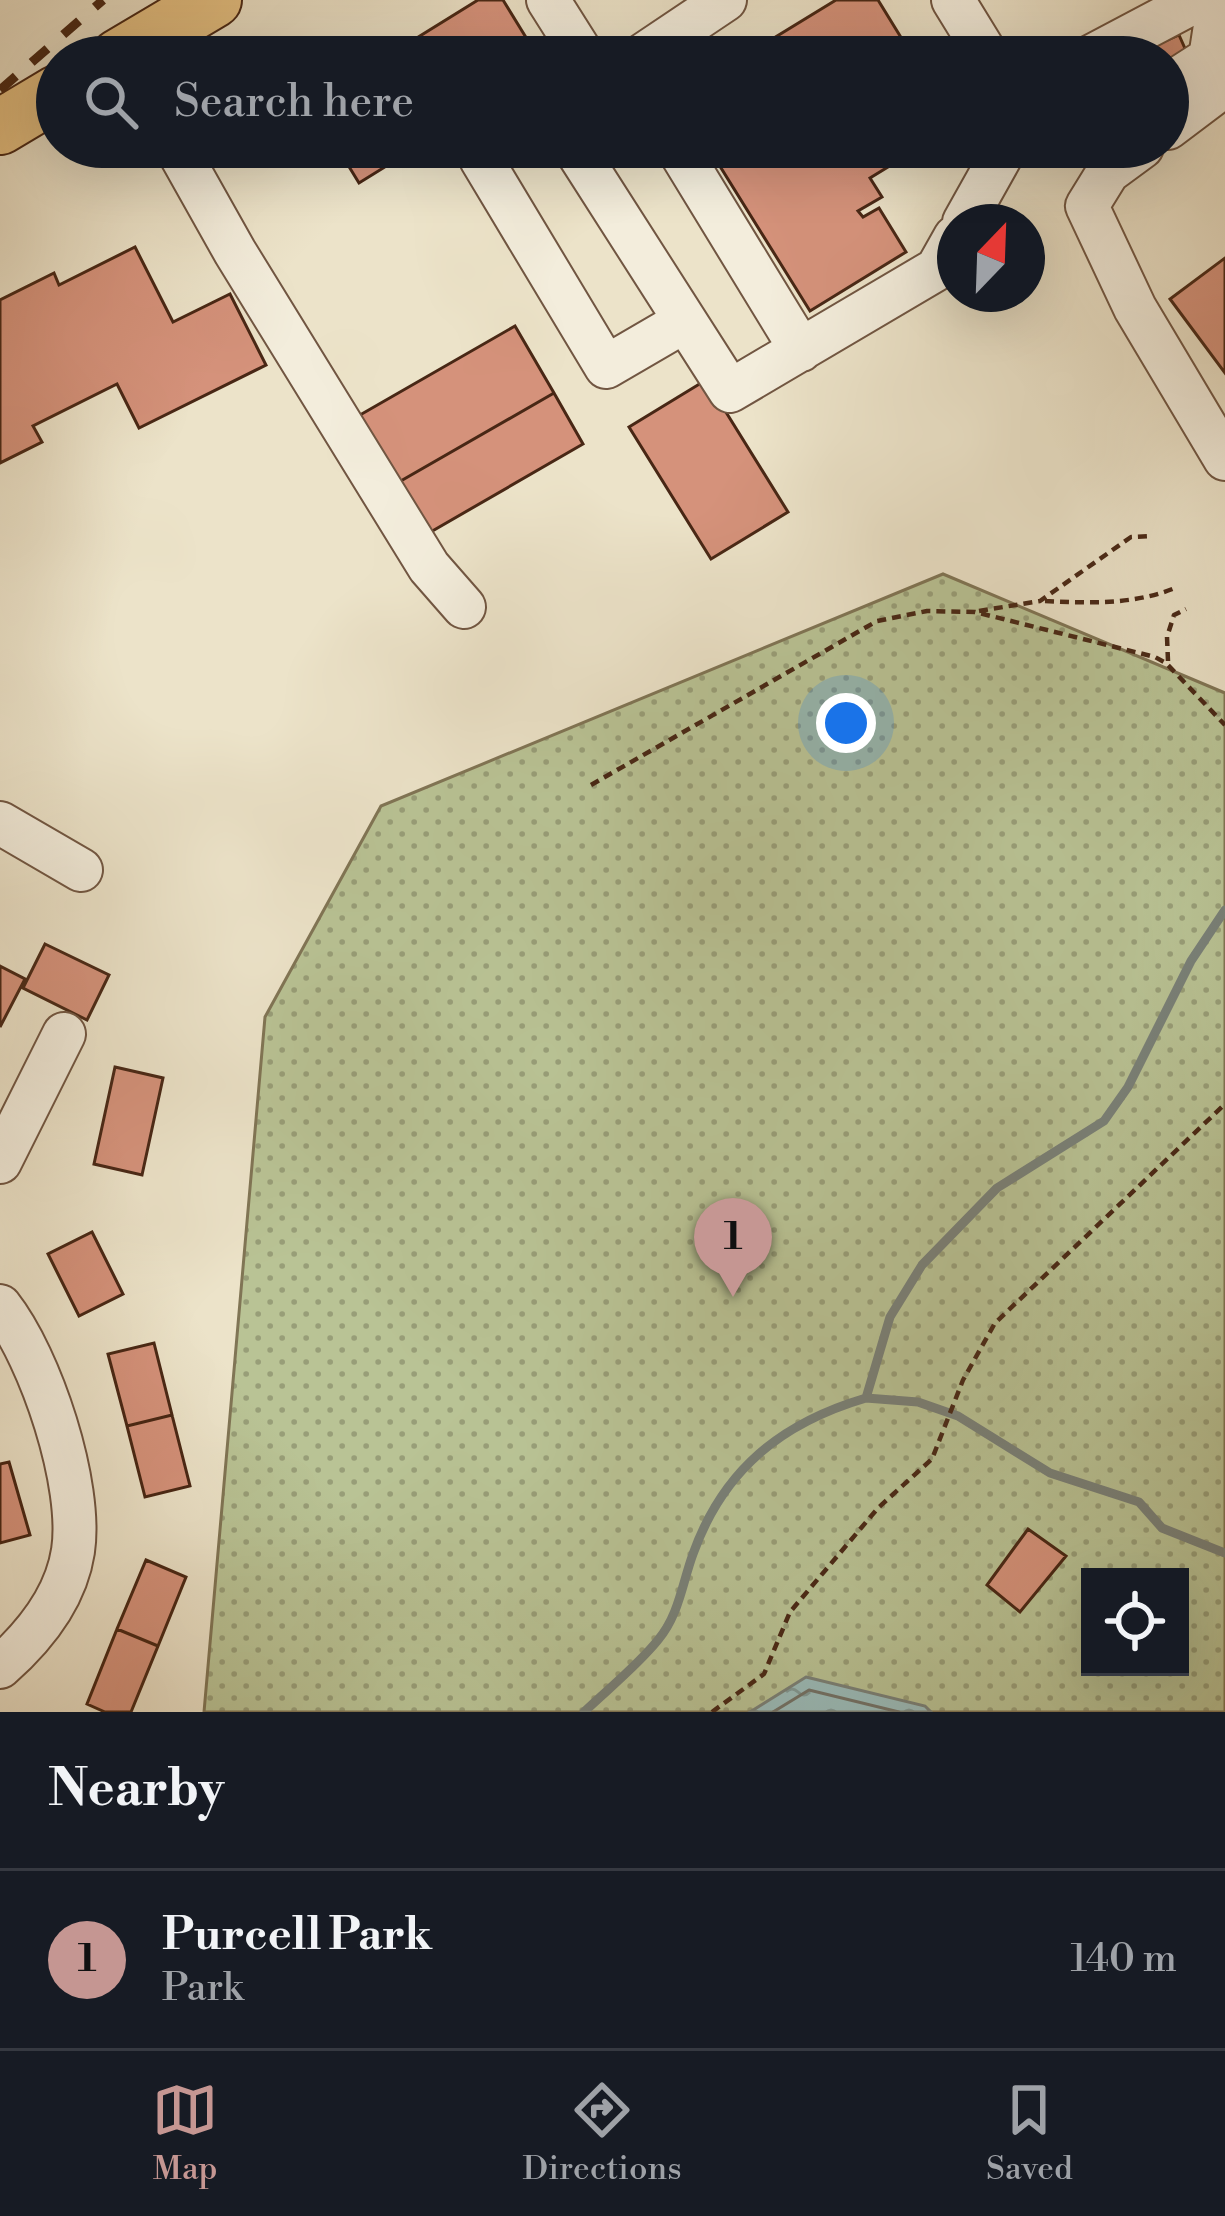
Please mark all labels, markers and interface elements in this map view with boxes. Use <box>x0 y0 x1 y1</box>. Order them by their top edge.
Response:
search box <box>36 36 1189 168</box>
icon: search <box>78 69 144 135</box>
text: Search here <box>174 74 414 131</box>
north arrow <box>937 204 1045 312</box>
your location <box>816 693 876 753</box>
pin: 1 <box>694 1198 772 1297</box>
map controls <box>1081 1568 1189 1676</box>
button: locate <box>1081 1568 1189 1676</box>
text: Nearby <box>48 1758 224 1822</box>
text: Purcell Park <box>162 1907 432 1964</box>
text: 1 <box>78 1935 96 1984</box>
text: 140 m <box>1070 1935 1177 1984</box>
text: Park <box>162 1964 243 2013</box>
tab: Map <box>152 2077 218 2190</box>
tab: Directions <box>523 2077 682 2190</box>
tab: Saved <box>986 2077 1073 2190</box>

